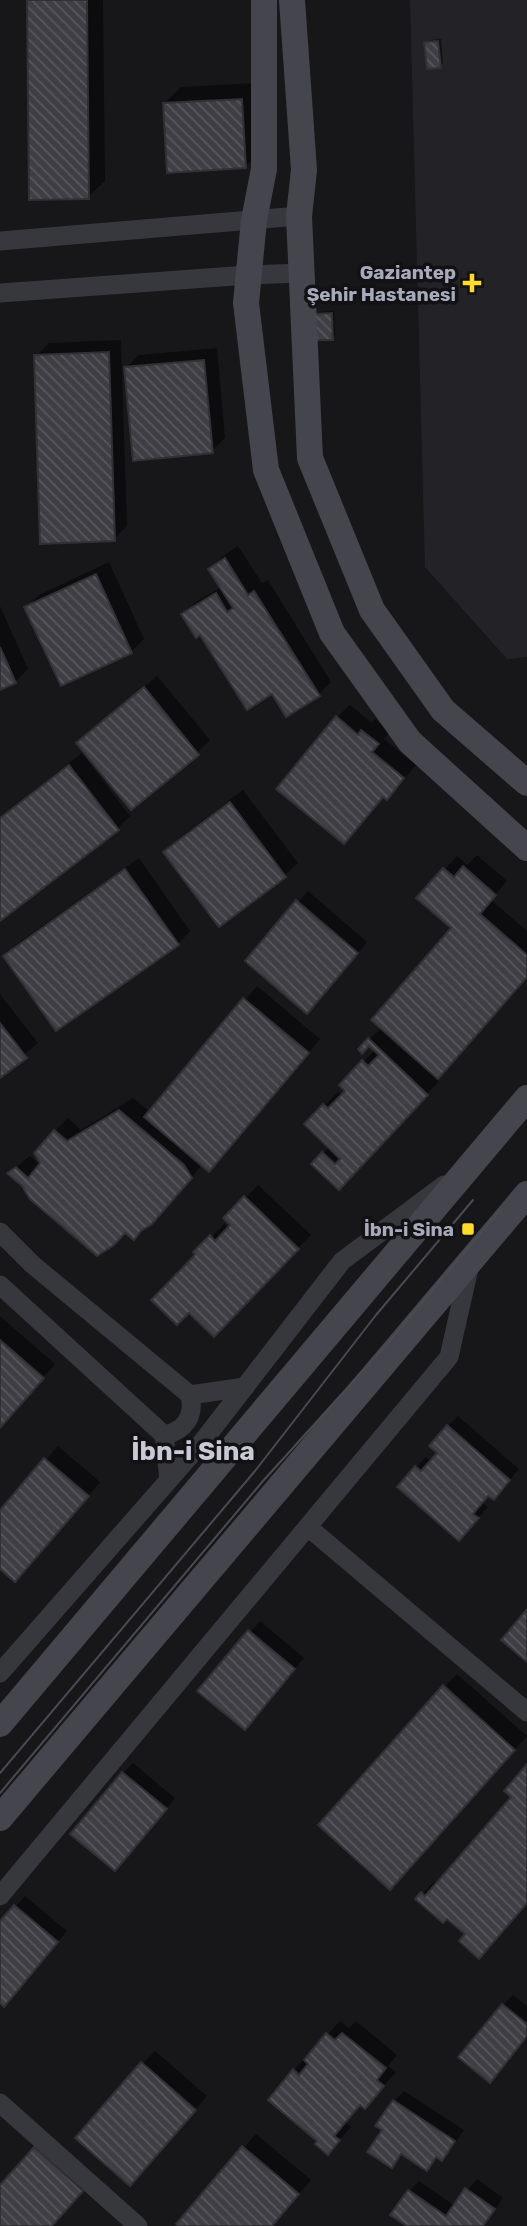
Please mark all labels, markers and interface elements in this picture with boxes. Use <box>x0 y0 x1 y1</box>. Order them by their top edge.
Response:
place label: Gaziantep Şehir Hastanesi <box>307 261 456 306</box>
marker: Gaziantep Şehir Hastanesi <box>462 273 482 293</box>
place label: İbn-i Sina <box>364 1218 454 1241</box>
marker: İbn-i Sina <box>460 1221 476 1237</box>
district label: İbn-i Sina <box>131 1436 255 1467</box>

